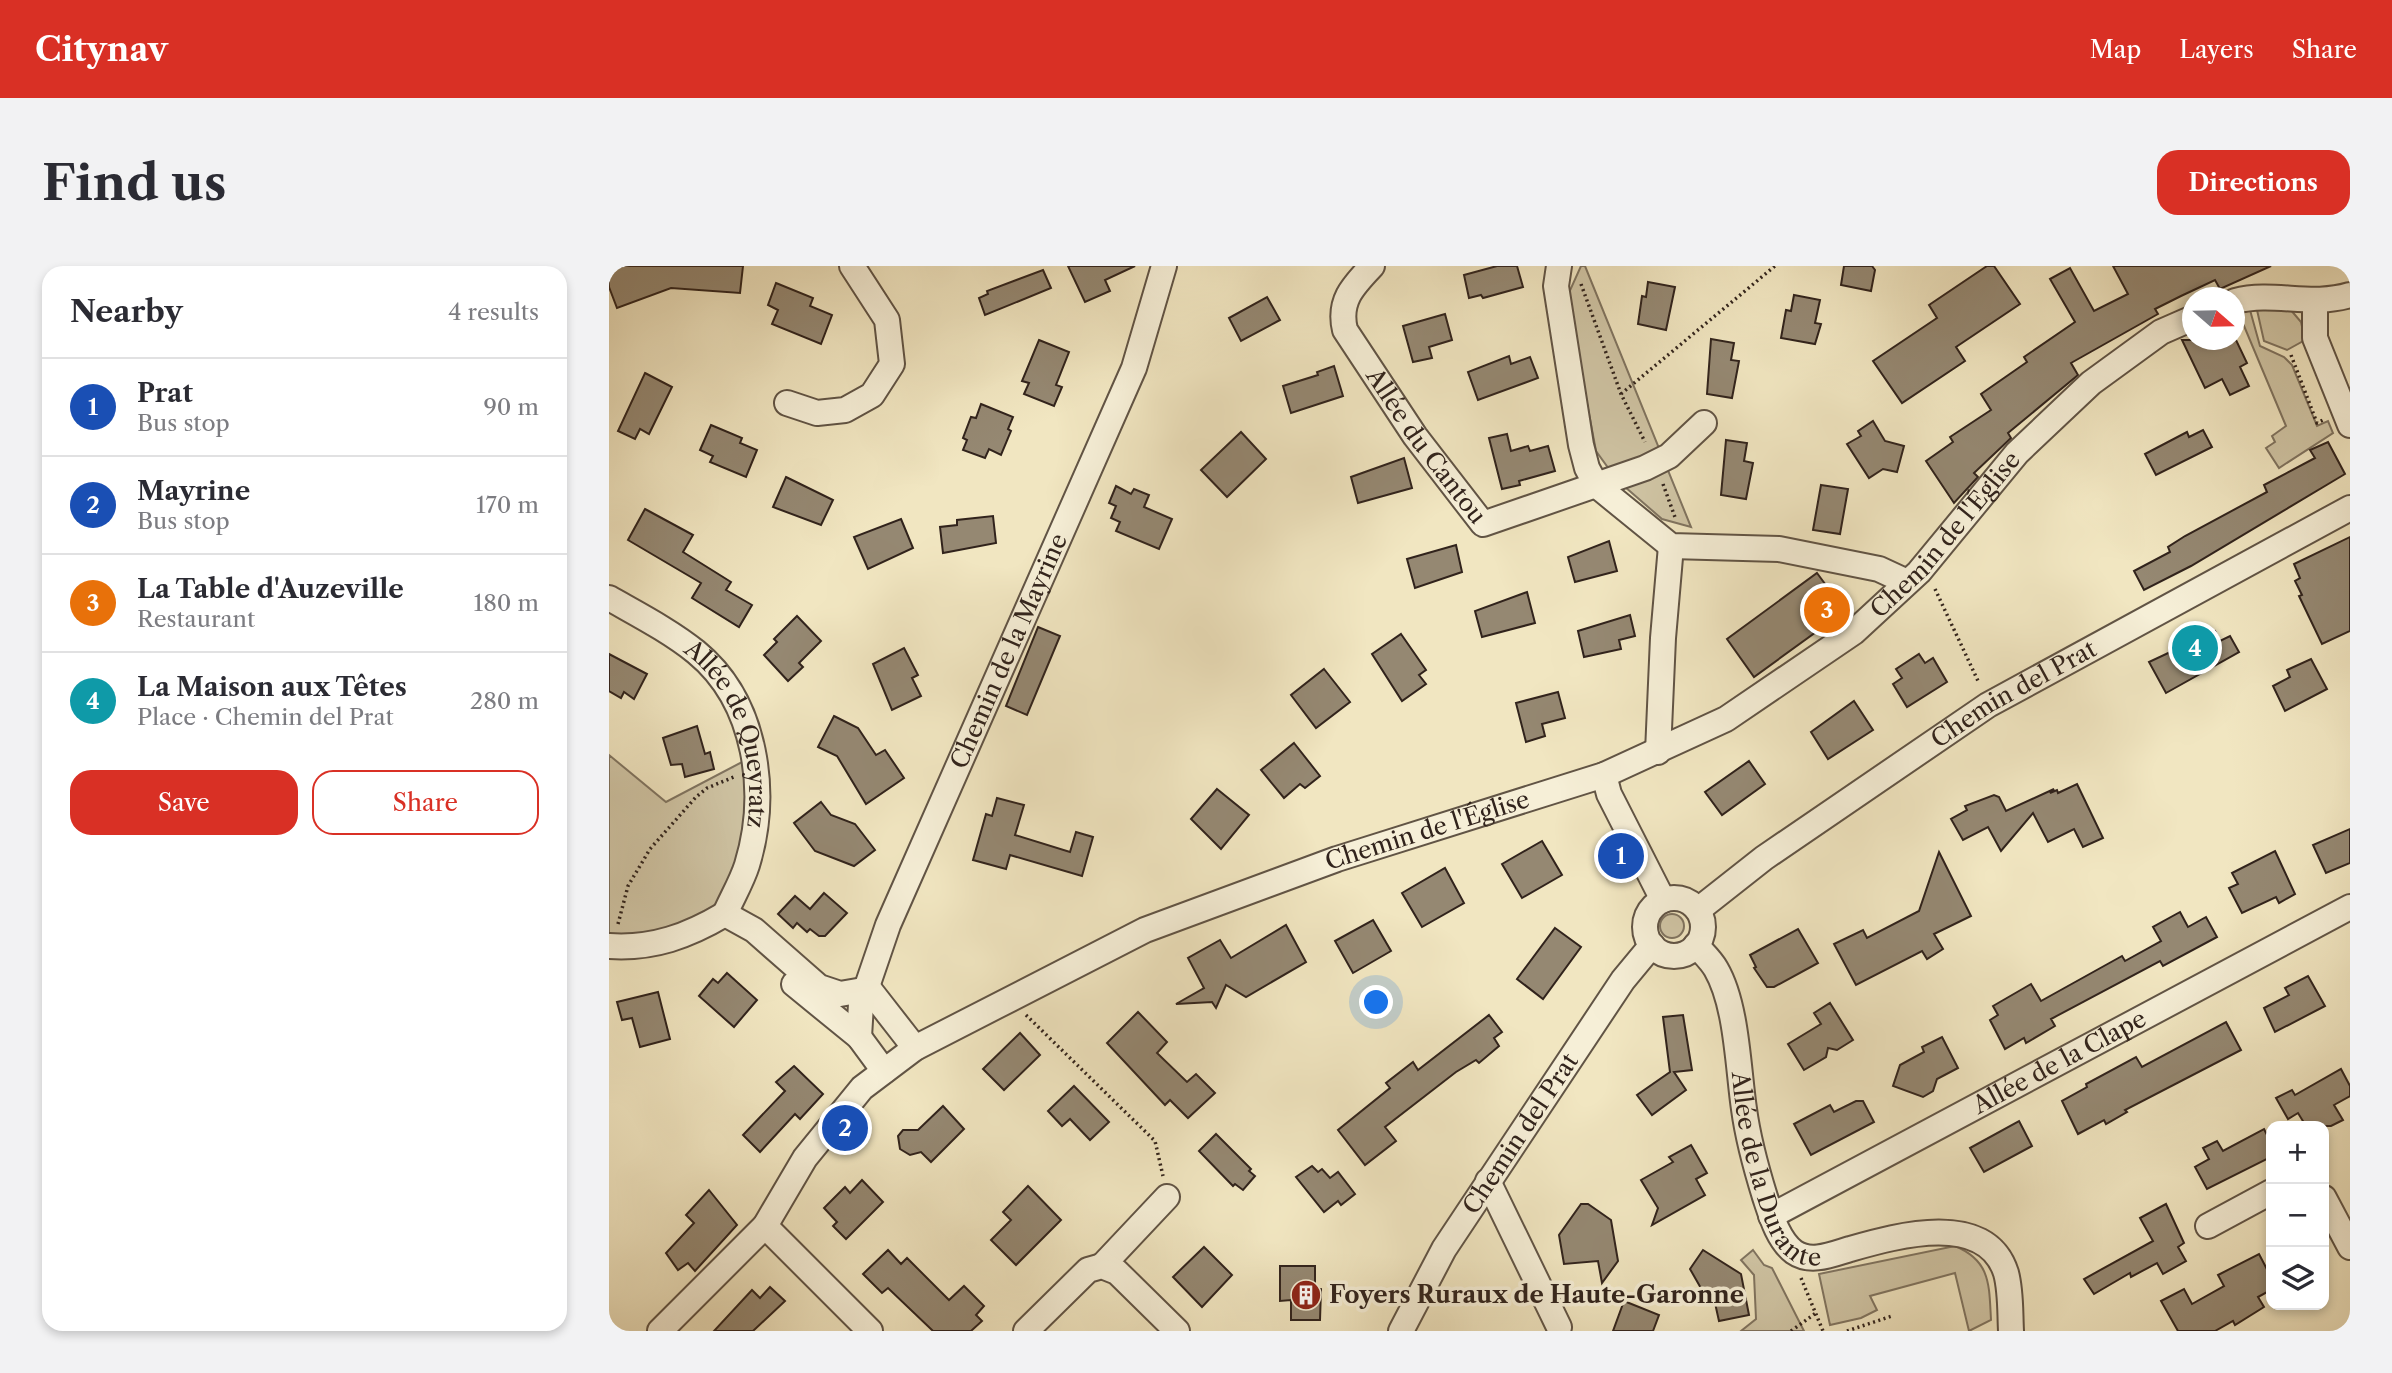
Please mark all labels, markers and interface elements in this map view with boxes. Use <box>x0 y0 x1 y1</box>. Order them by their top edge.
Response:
text: Citynav <box>35 29 168 70</box>
text: Map <box>2090 35 2141 64</box>
text: Layers <box>2179 35 2254 64</box>
text: Share <box>2292 35 2357 64</box>
button: Directions <box>2157 150 2350 215</box>
text: Find us <box>42 152 226 213</box>
north arrow <box>2182 287 2245 350</box>
text: Nearby <box>70 293 183 330</box>
text: 4 results <box>448 298 539 326</box>
street label: Allée du Cantou <box>1360 362 1493 530</box>
text: Prat <box>137 377 193 409</box>
text: 1 <box>88 393 98 421</box>
text: 90 m <box>483 393 539 421</box>
text: Bus stop <box>137 409 230 437</box>
street label: Chemin de l'Église <box>1864 445 2026 624</box>
text: Mayrine <box>137 475 250 507</box>
text: 2 <box>86 491 100 519</box>
text: 170 m <box>476 491 539 519</box>
text: Bus stop <box>137 507 230 535</box>
street label: Chemin de la Mayrine <box>944 529 1073 773</box>
text: La Table d'Auzeville <box>137 573 404 605</box>
pin: 3 <box>1804 584 1850 636</box>
text: 3 <box>87 589 100 617</box>
text: 180 m <box>474 589 539 617</box>
text: Restaurant <box>137 605 255 633</box>
pin: 4 <box>2172 622 2218 674</box>
street label: Allée de Queyratz <box>678 633 772 830</box>
street label: Chemin del Prat <box>1925 634 2102 754</box>
text: La Maison aux Têtes <box>137 671 407 703</box>
text: 4 <box>86 687 100 715</box>
text: 280 m <box>470 687 539 715</box>
text: Place · Chemin del Prat <box>137 703 394 731</box>
button: Save <box>70 770 298 835</box>
button: Share <box>312 770 539 835</box>
street label: Chemin de l'Église <box>1321 784 1533 876</box>
pin: 1 <box>1598 830 1644 882</box>
your location <box>1359 985 1393 1019</box>
street label: Allée de la Clape <box>1967 1004 2151 1120</box>
street label: Chemin del Prat <box>1456 1047 1584 1219</box>
street label: Allée de la Durante <box>1726 1069 1822 1272</box>
pin: 2 <box>822 1102 868 1154</box>
map controls <box>2266 1121 2329 1310</box>
button: + <box>2266 1121 2329 1184</box>
button: − <box>2266 1184 2329 1247</box>
button: layers <box>2266 1247 2329 1310</box>
building icon: Foyers Ruraux de Haute-Garonne <box>1289 1278 1323 1312</box>
place label: Foyers Ruraux de Haute-Garonne <box>1329 1280 1744 1309</box>

